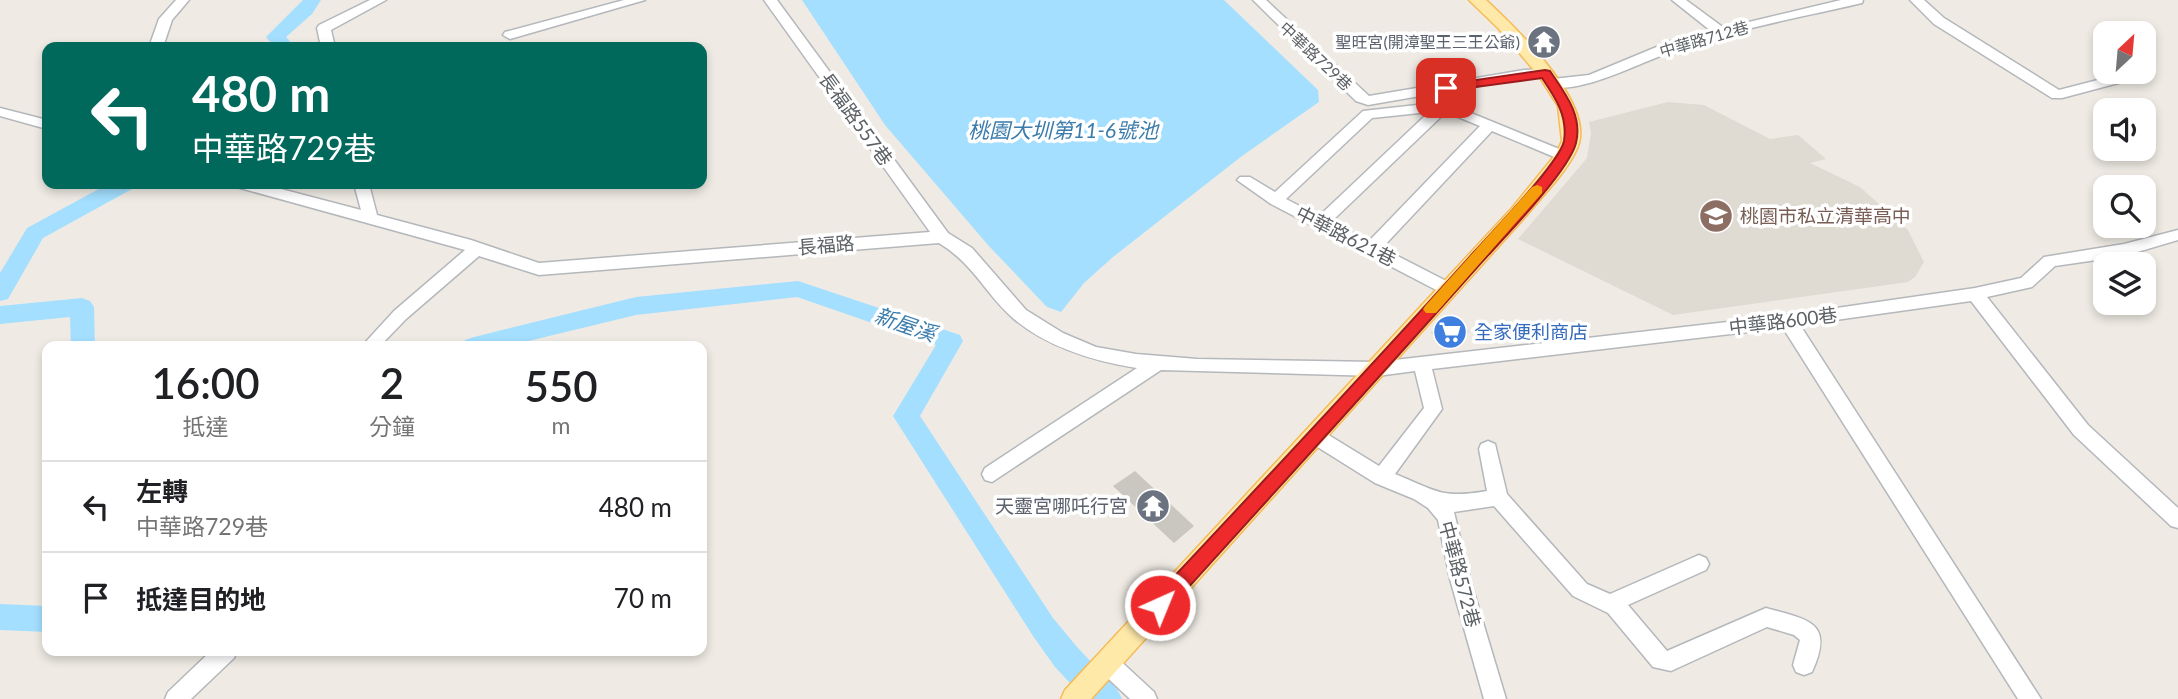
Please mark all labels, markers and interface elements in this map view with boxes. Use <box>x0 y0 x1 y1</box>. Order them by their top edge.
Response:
street label: 中華路729巷 <box>1276 17 1356 94</box>
street label: 中華路712巷 <box>1657 17 1751 60</box>
north arrow <box>2093 21 2156 84</box>
map controls <box>2093 21 2156 315</box>
temple icon: 聖旺宮(開漳聖王三王公爺) <box>1525 23 1563 61</box>
place label: 聖旺宮(開漳聖王三王公爺) <box>1335 32 1520 51</box>
pin <box>1416 58 1476 118</box>
text: 480 m <box>192 64 330 122</box>
street label: 長福路557巷 <box>815 68 898 170</box>
icon: arrive <box>1427 69 1465 107</box>
icon: left <box>77 70 168 161</box>
button: sound <box>2093 98 2156 161</box>
water label: 桃園大圳第11-6號池 <box>968 117 1160 142</box>
text: 中華路729巷 <box>192 128 376 167</box>
button: search <box>2093 175 2156 238</box>
school or university icon: 桃園市私立清華高中 <box>1697 197 1735 235</box>
street label: 中華路621巷 <box>1292 201 1400 271</box>
place label: 桃園市私立清華高中 <box>1740 204 1911 227</box>
street label: 長福路 <box>797 231 855 258</box>
button: layers <box>2093 252 2156 315</box>
water label: 新屋溪 <box>872 302 942 347</box>
street label: 中華路600巷 <box>1727 302 1838 339</box>
supermarket icon: 全家便利商店 <box>1431 313 1469 351</box>
place label: 全家便利商店 <box>1474 320 1588 343</box>
text: 16:00 <box>151 358 260 408</box>
text: 2 <box>380 358 404 408</box>
text: 550 <box>524 361 598 411</box>
text: m <box>552 411 570 439</box>
text: 抵達 <box>182 412 228 440</box>
text: 分鐘 <box>369 412 415 440</box>
text: 左轉 <box>136 475 188 507</box>
temple icon: 天靈宮哪吒行宮 <box>1134 487 1172 525</box>
icon: left <box>77 488 115 526</box>
text: 480 m <box>599 491 672 523</box>
place label: 天靈宮哪吒行宮 <box>995 494 1128 517</box>
text: 中華路729巷 <box>136 512 268 540</box>
street label: 中華路572巷 <box>1435 518 1486 630</box>
position arrow <box>1123 568 1197 642</box>
icon: arrive <box>77 579 115 617</box>
text: 70 m <box>614 582 672 614</box>
text: 抵達目的地 <box>136 583 266 615</box>

